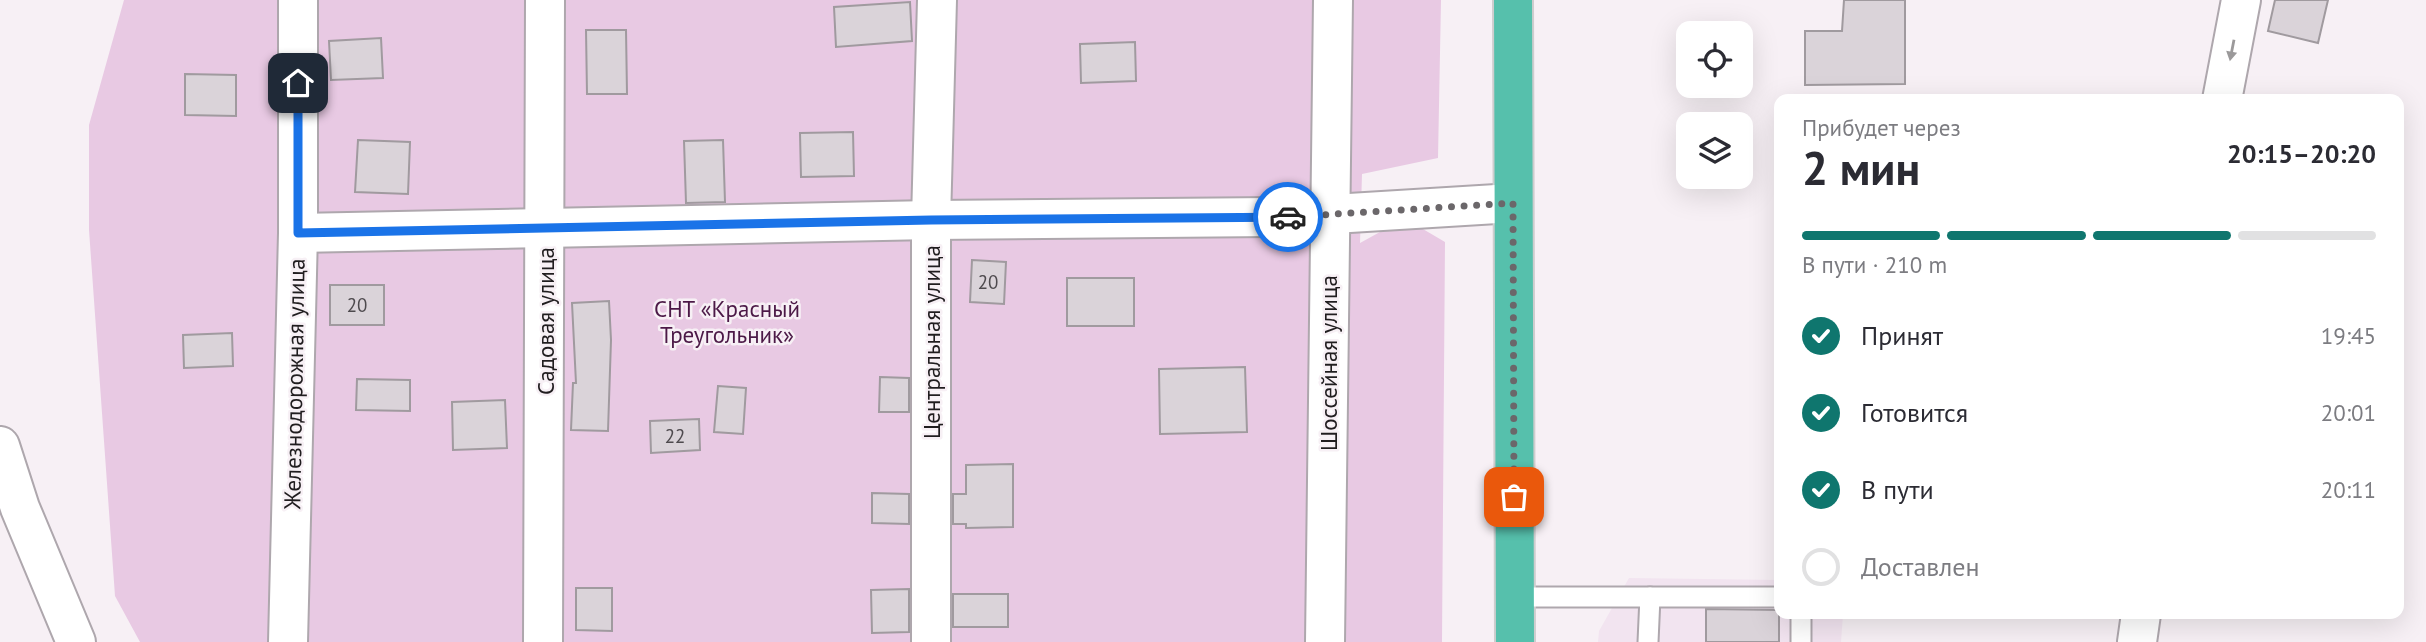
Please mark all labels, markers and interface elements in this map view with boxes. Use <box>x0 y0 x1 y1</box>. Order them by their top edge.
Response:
map controls <box>1676 21 1753 189</box>
button: locate <box>1676 21 1753 98</box>
one-way arrow <box>2226 39 2237 61</box>
pin <box>268 53 328 113</box>
icon: home <box>279 64 317 102</box>
button: layers <box>1676 112 1753 189</box>
text: Прибудет через <box>1802 113 1961 142</box>
text: 20:15–20:20 <box>2227 137 2376 170</box>
text: 2 мин <box>1802 138 1920 198</box>
courier <box>1253 182 1323 252</box>
icon: car <box>1269 198 1307 236</box>
street label: Центральная улица <box>917 245 946 439</box>
street label: Садовая улица <box>531 247 560 395</box>
text: В пути · 210 m <box>1802 250 1947 279</box>
street label: Железнодорожная улица <box>277 258 311 511</box>
house number: 20 <box>978 270 998 294</box>
street label: Шоссейная улица <box>1314 275 1343 451</box>
house number: 20 <box>347 293 367 317</box>
park label: СНТ «Красный Треугольник» <box>654 294 800 349</box>
icon: check <box>1802 317 1840 355</box>
text: Принят <box>1861 319 1943 352</box>
text: 19:45 <box>2321 321 2376 350</box>
icon: check <box>1802 394 1840 432</box>
text: Готовится <box>1861 396 1968 429</box>
text: 20:01 <box>2321 398 2376 427</box>
house number: 22 <box>665 424 685 448</box>
pin <box>1484 467 1544 527</box>
icon: check <box>1802 471 1840 509</box>
text: В пути <box>1861 473 1934 506</box>
text: 20:11 <box>2321 475 2376 504</box>
icon: bag <box>1495 478 1533 516</box>
text: Доставлен <box>1861 550 1980 583</box>

